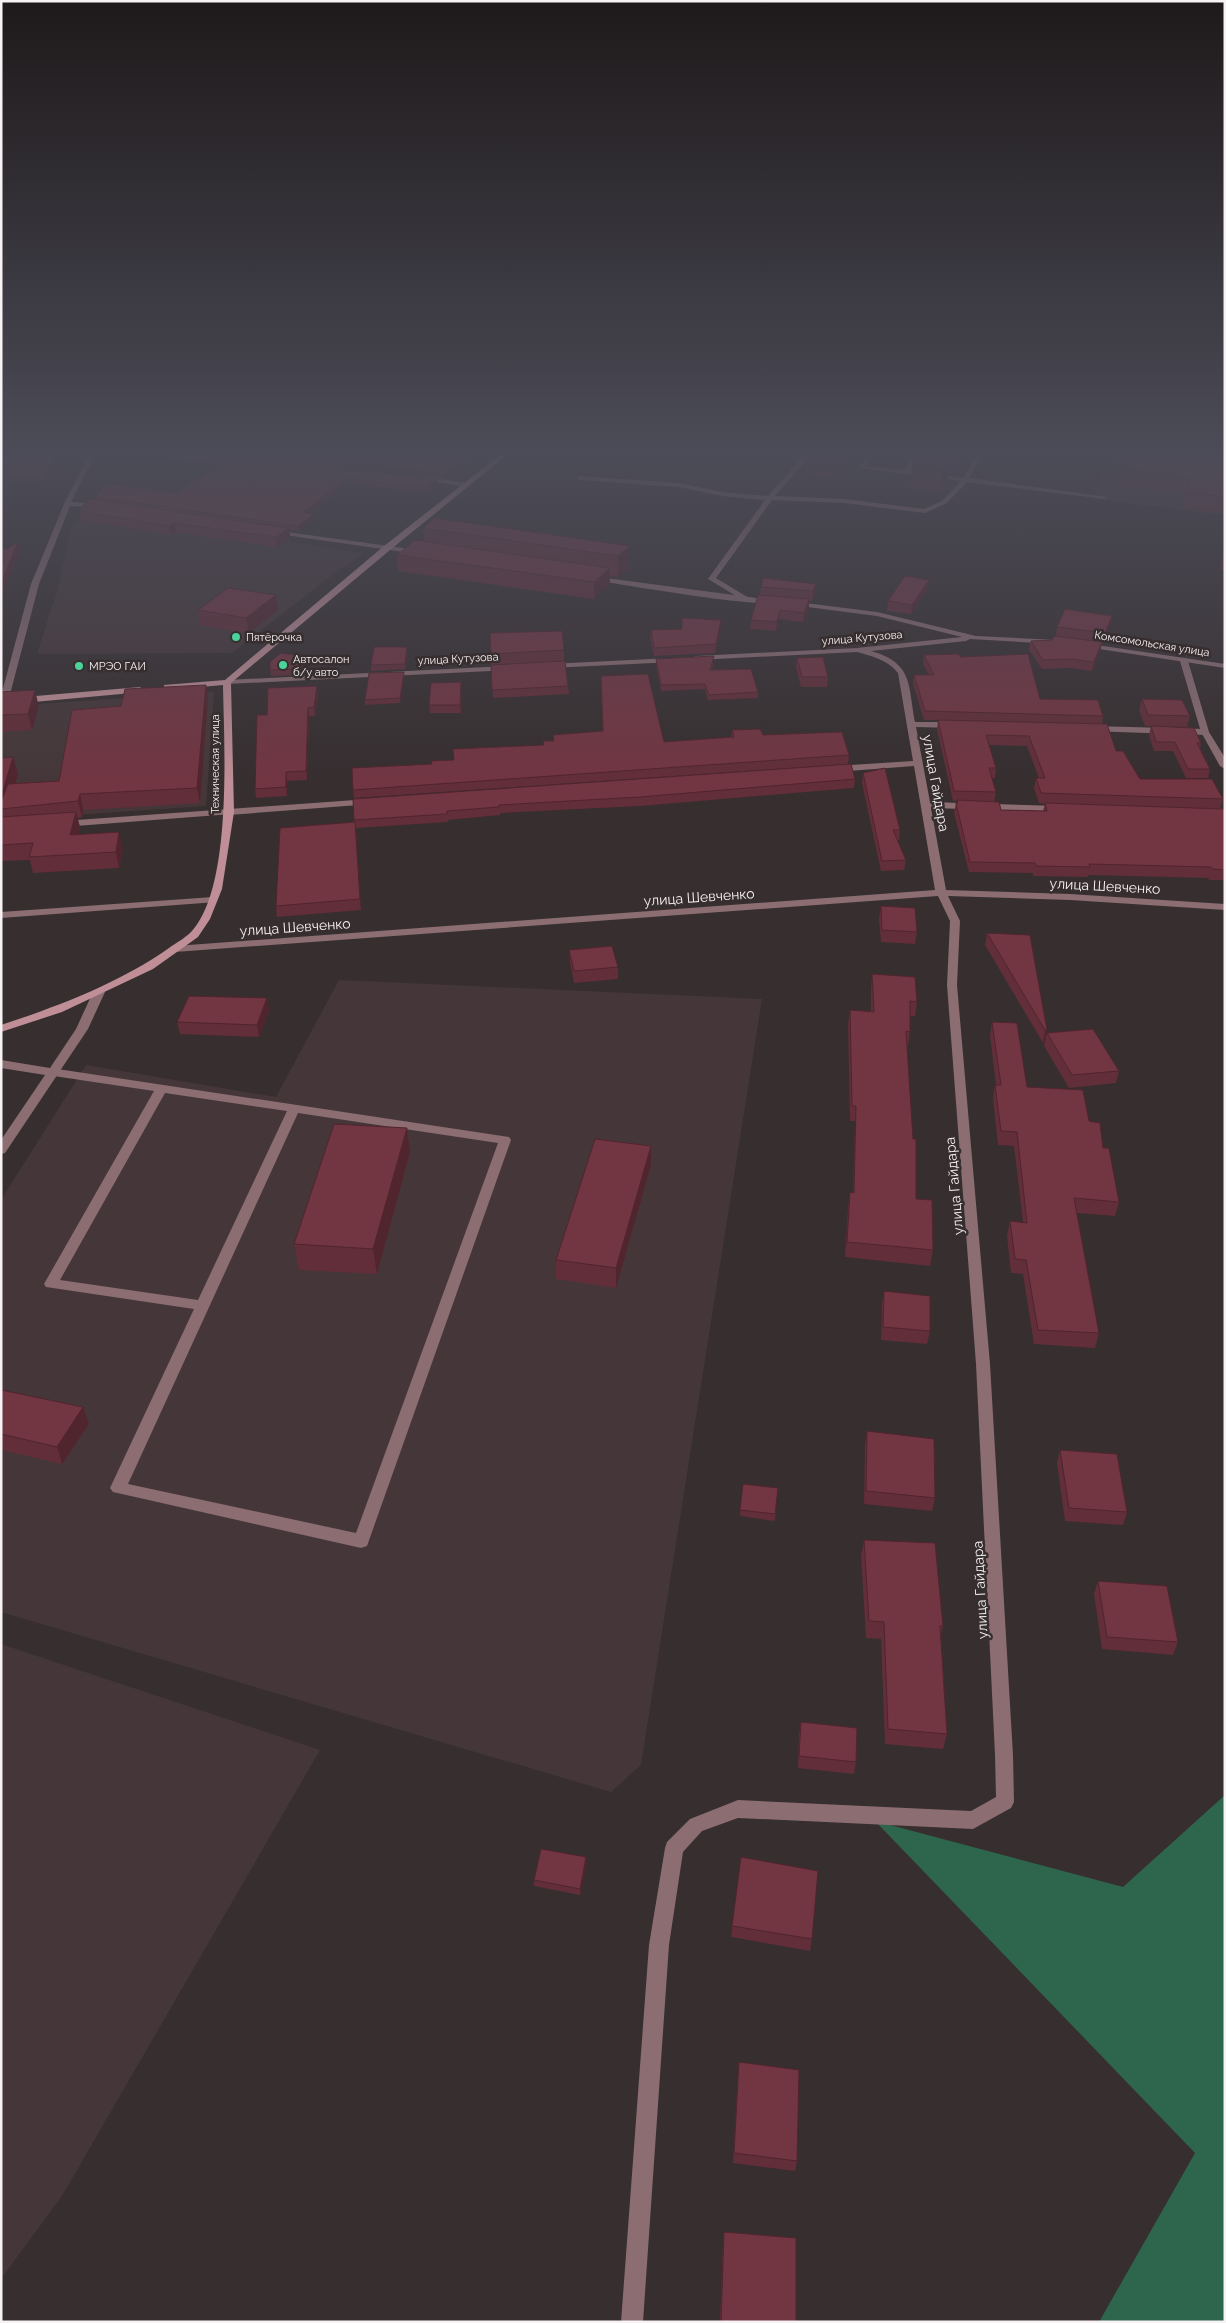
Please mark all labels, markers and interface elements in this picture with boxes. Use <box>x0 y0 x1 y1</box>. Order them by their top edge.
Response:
street label: улица Кутузова <box>821 628 903 648</box>
street label: Комсомольская улица <box>1094 628 1210 660</box>
marker: Пятёрочка <box>230 631 242 643</box>
place label: Пятёрочка <box>246 631 302 644</box>
street label: улица Кутузова <box>417 650 499 668</box>
place label: Автосалон б/у авто <box>293 653 349 679</box>
marker: Автосалон б/у авто <box>277 659 289 671</box>
marker: МРЭО ГАИ <box>73 660 85 672</box>
place label: МРЭО ГАИ <box>89 660 146 673</box>
street label: Техническая улица <box>209 714 222 814</box>
street label: улица Гайдара <box>920 733 952 833</box>
street label: улица Шевченко <box>1049 875 1161 897</box>
street label: улица Шевченко <box>643 885 755 909</box>
street label: улица Шевченко <box>239 915 351 939</box>
street label: улица Гайдара <box>942 1136 966 1236</box>
street label: улица Гайдара <box>969 1540 991 1640</box>

